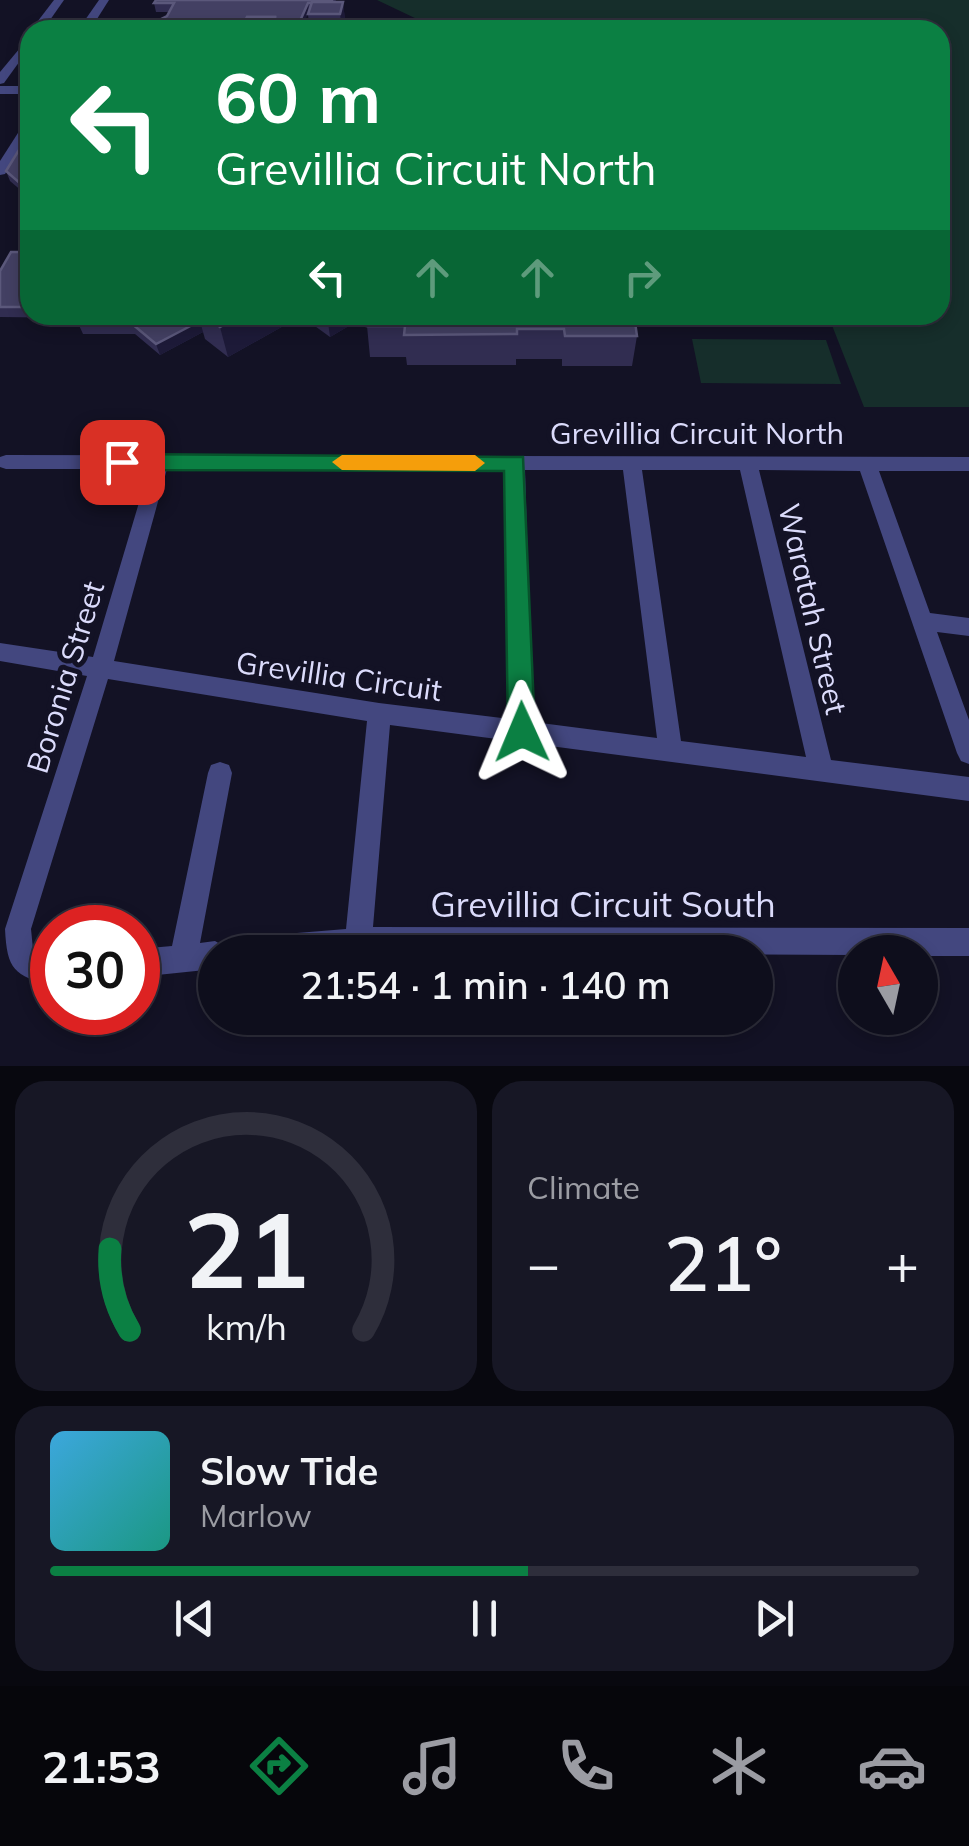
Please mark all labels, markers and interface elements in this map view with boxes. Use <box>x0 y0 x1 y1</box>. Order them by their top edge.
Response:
text: 60 m <box>215 53 381 141</box>
icon: left <box>50 60 180 190</box>
text: Grevillia Circuit North <box>215 140 657 196</box>
icon: left <box>300 250 355 305</box>
icon: ahead <box>405 250 460 305</box>
icon: ahead <box>510 250 565 305</box>
icon: right <box>615 250 670 305</box>
street label: Grevillia Circuit North <box>550 414 844 452</box>
pin <box>80 420 165 505</box>
icon: arrive <box>95 435 150 490</box>
street label: Waratah Street <box>770 500 856 718</box>
street label: Boronia Street <box>18 576 112 778</box>
street label: Grevillia Circuit <box>234 643 444 709</box>
position arrow <box>470 680 574 784</box>
street label: Grevillia Circuit South <box>430 882 776 926</box>
speed limit sign: 30 <box>30 905 160 1035</box>
north arrow <box>838 935 938 1035</box>
map controls <box>838 935 938 1035</box>
text: 21:54 · 1 min · 140 m <box>300 961 671 1009</box>
text: Climate <box>527 1167 640 1207</box>
text: 21 <box>184 1183 308 1314</box>
text: 21° <box>664 1216 782 1310</box>
text: − <box>527 1229 560 1298</box>
text: + <box>886 1229 919 1298</box>
text: km/h <box>206 1304 286 1349</box>
text: Slow Tide <box>200 1447 378 1495</box>
text: Marlow <box>200 1495 312 1535</box>
icon: previous <box>167 1591 222 1646</box>
icon: pause <box>457 1591 512 1646</box>
icon: next <box>747 1591 802 1646</box>
icon: directions <box>244 1731 314 1801</box>
icon: music <box>397 1731 467 1801</box>
icon: phone <box>551 1731 621 1801</box>
icon: climate <box>704 1731 774 1801</box>
icon: car <box>857 1731 927 1801</box>
text: 21:53 <box>42 1738 161 1794</box>

